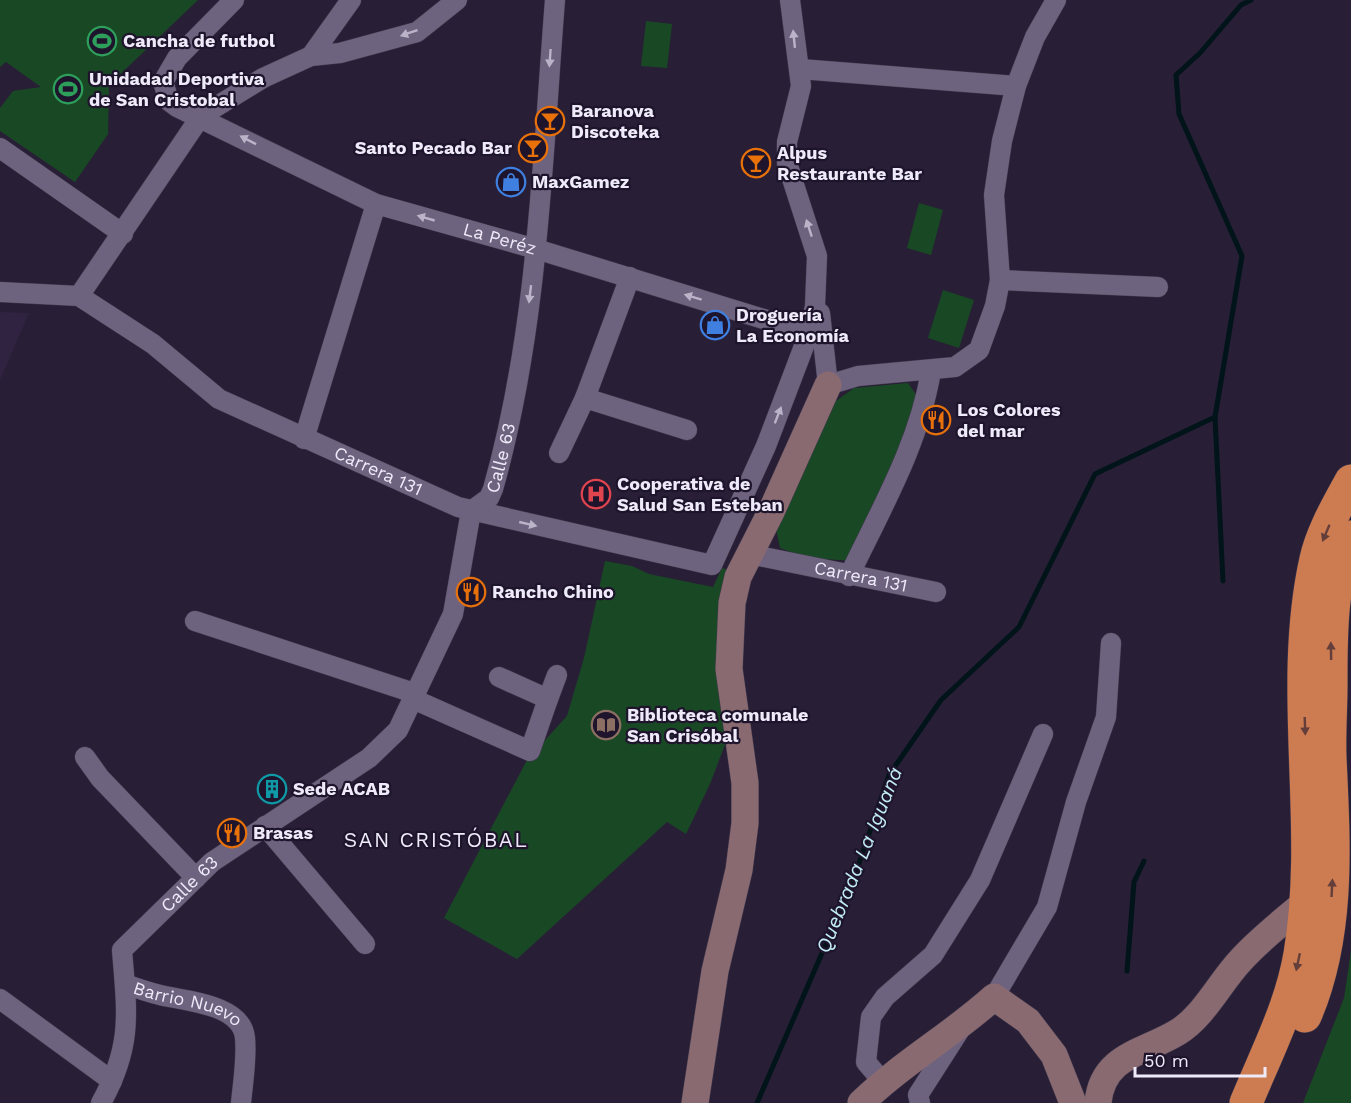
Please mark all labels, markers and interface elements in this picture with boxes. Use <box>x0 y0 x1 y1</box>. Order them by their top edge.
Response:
sports icon: Cancha de futbol <box>86 25 118 57</box>
one-way arrow <box>400 29 418 39</box>
place label: Cancha de futbol <box>123 30 275 51</box>
one-way arrow <box>790 30 799 49</box>
one-way arrow <box>545 49 555 68</box>
place label: Unidadad Deportiva de San Cristobal <box>89 68 265 110</box>
sports icon: Unidadad Deportiva de San Cristobal <box>52 73 84 105</box>
place label: Baranova Discoteka <box>571 100 660 142</box>
bar icon: Baranova Discoteka <box>534 105 566 137</box>
bar icon: Santo Pecado Bar <box>517 132 549 164</box>
one-way arrow <box>239 135 257 145</box>
place label: Santo Pecado Bar <box>355 137 512 158</box>
place label: Alpus Restaurante Bar <box>777 142 922 184</box>
bar icon: Alpus Restaurante Bar <box>740 147 772 179</box>
shop icon: MaxGamez <box>495 166 527 198</box>
place label: MaxGamez <box>532 171 629 192</box>
one-way arrow <box>417 213 435 222</box>
street label: La Peréz <box>461 218 539 259</box>
one-way arrow <box>804 219 814 237</box>
one-way arrow <box>526 285 535 304</box>
one-way arrow <box>684 292 702 301</box>
place label: Droguería La Economía <box>736 304 850 346</box>
shop icon: Droguería La Economía <box>699 309 731 341</box>
place label: Los Colores del mar <box>957 399 1061 441</box>
restaurant icon: Los Colores del mar <box>920 404 952 436</box>
one-way arrow <box>773 406 783 424</box>
street label: Calle 63 <box>481 421 519 495</box>
street label: Carrera 131 <box>331 441 426 500</box>
place label: Cooperativa de Salud San Esteban <box>617 473 783 515</box>
hospital icon: Cooperativa de Salud San Esteban <box>580 478 612 510</box>
one-way arrow <box>519 520 537 530</box>
one-way arrow <box>1321 525 1331 543</box>
street label: Carrera 131 <box>812 557 909 596</box>
restaurant icon: Rancho Chino <box>455 576 487 608</box>
place label: Rancho Chino <box>492 581 614 602</box>
one-way arrow <box>1326 641 1336 660</box>
place label: Biblioteca comunale San Crisóbal <box>627 704 809 746</box>
library icon: Biblioteca comunale San Crisóbal <box>590 709 622 741</box>
one-way arrow <box>1300 716 1309 735</box>
water label: Quebrada La Iguaná <box>811 763 907 957</box>
building icon: Sede ACAB <box>256 773 288 805</box>
place label: Sede ACAB <box>293 778 390 799</box>
restaurant icon: Brasas <box>216 817 248 849</box>
place label: Brasas <box>253 822 313 843</box>
district label: SAN CRISTÓBAL <box>344 827 528 852</box>
street label: Calle 63 <box>156 851 222 916</box>
one-way arrow <box>1327 878 1336 897</box>
one-way arrow <box>1293 953 1302 972</box>
street label: Barrio Nuevo <box>131 977 247 1030</box>
scale bar <box>1135 1040 1266 1078</box>
text: 50 m <box>1144 1050 1189 1071</box>

